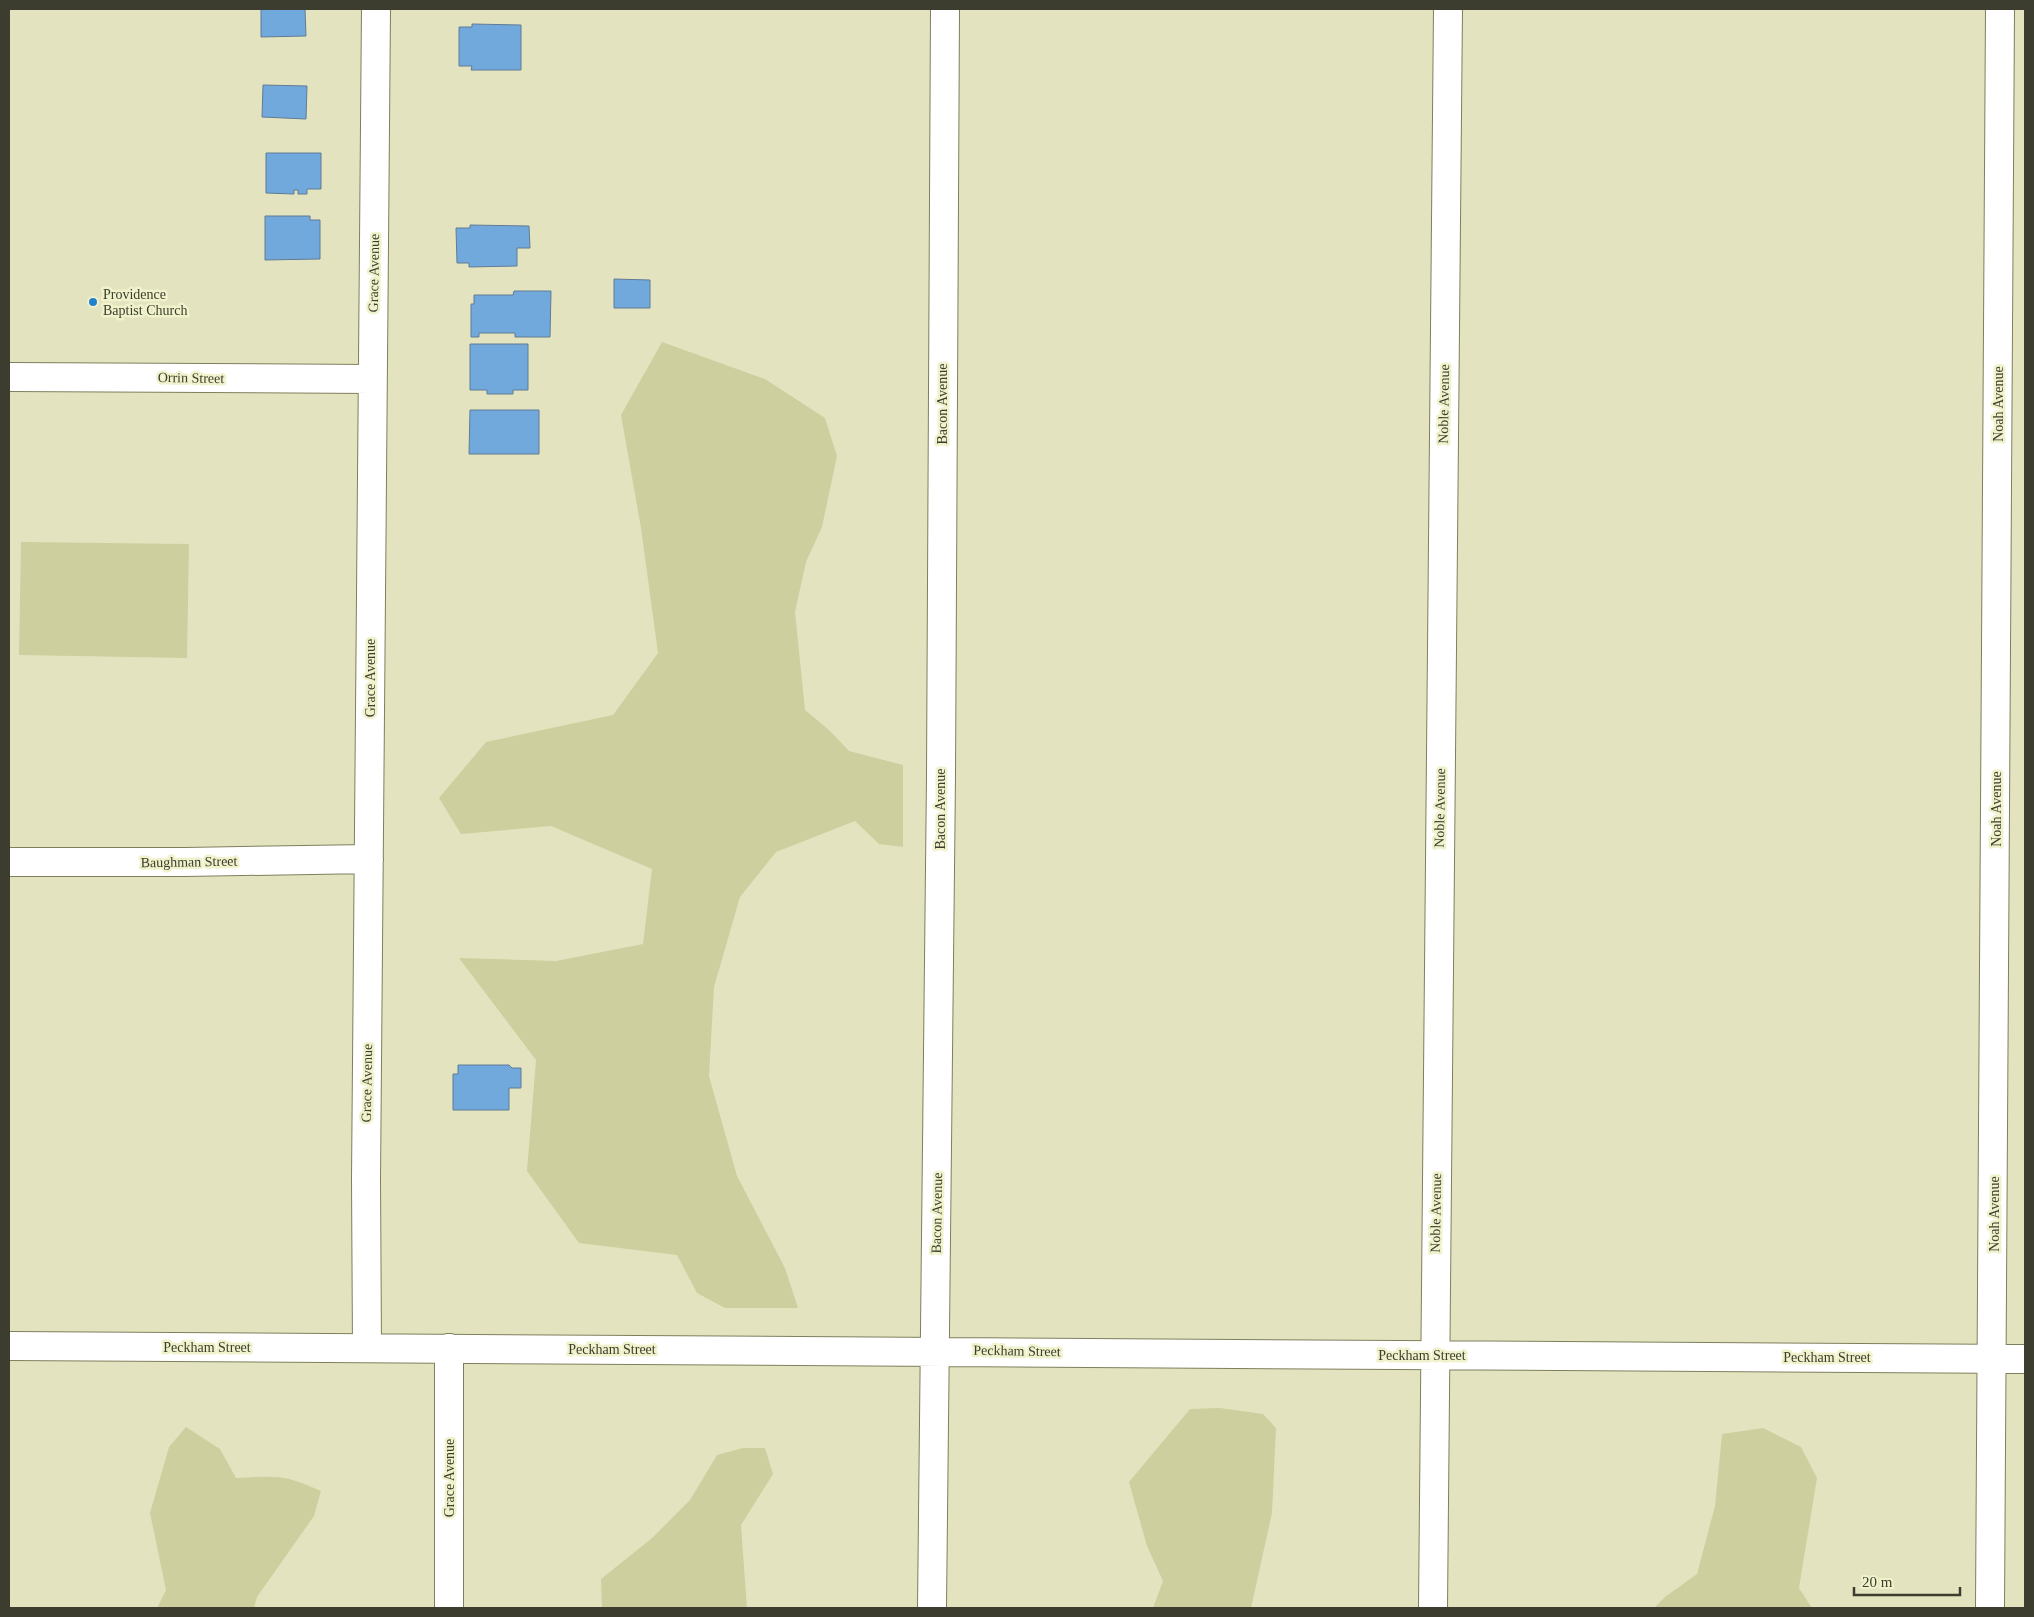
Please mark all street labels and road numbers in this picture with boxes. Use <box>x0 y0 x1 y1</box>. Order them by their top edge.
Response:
street label: Grace Avenue <box>366 234 382 312</box>
street label: Bacon Avenue <box>935 364 950 445</box>
street label: Noble Avenue <box>1436 364 1452 444</box>
street label: Noah Avenue <box>1991 366 2006 442</box>
street label: Orrin Street <box>158 370 224 386</box>
street label: Grace Avenue <box>363 639 378 717</box>
street label: Noble Avenue <box>1432 768 1448 848</box>
street label: Bacon Avenue <box>933 769 948 850</box>
street label: Noah Avenue <box>1989 771 2004 847</box>
street label: Baughman Street <box>140 854 238 870</box>
street label: Grace Avenue <box>359 1044 375 1122</box>
street label: Bacon Avenue <box>929 1172 945 1254</box>
street label: Noble Avenue <box>1428 1173 1444 1253</box>
street label: Noah Avenue <box>1987 1176 2002 1252</box>
street label: Peckham Street <box>163 1340 251 1355</box>
street label: Peckham Street <box>568 1342 656 1357</box>
street label: Peckham Street <box>973 1343 1061 1359</box>
street label: Peckham Street <box>1378 1348 1466 1363</box>
street label: Peckham Street <box>1783 1350 1871 1365</box>
street label: Grace Avenue <box>442 1439 457 1517</box>

